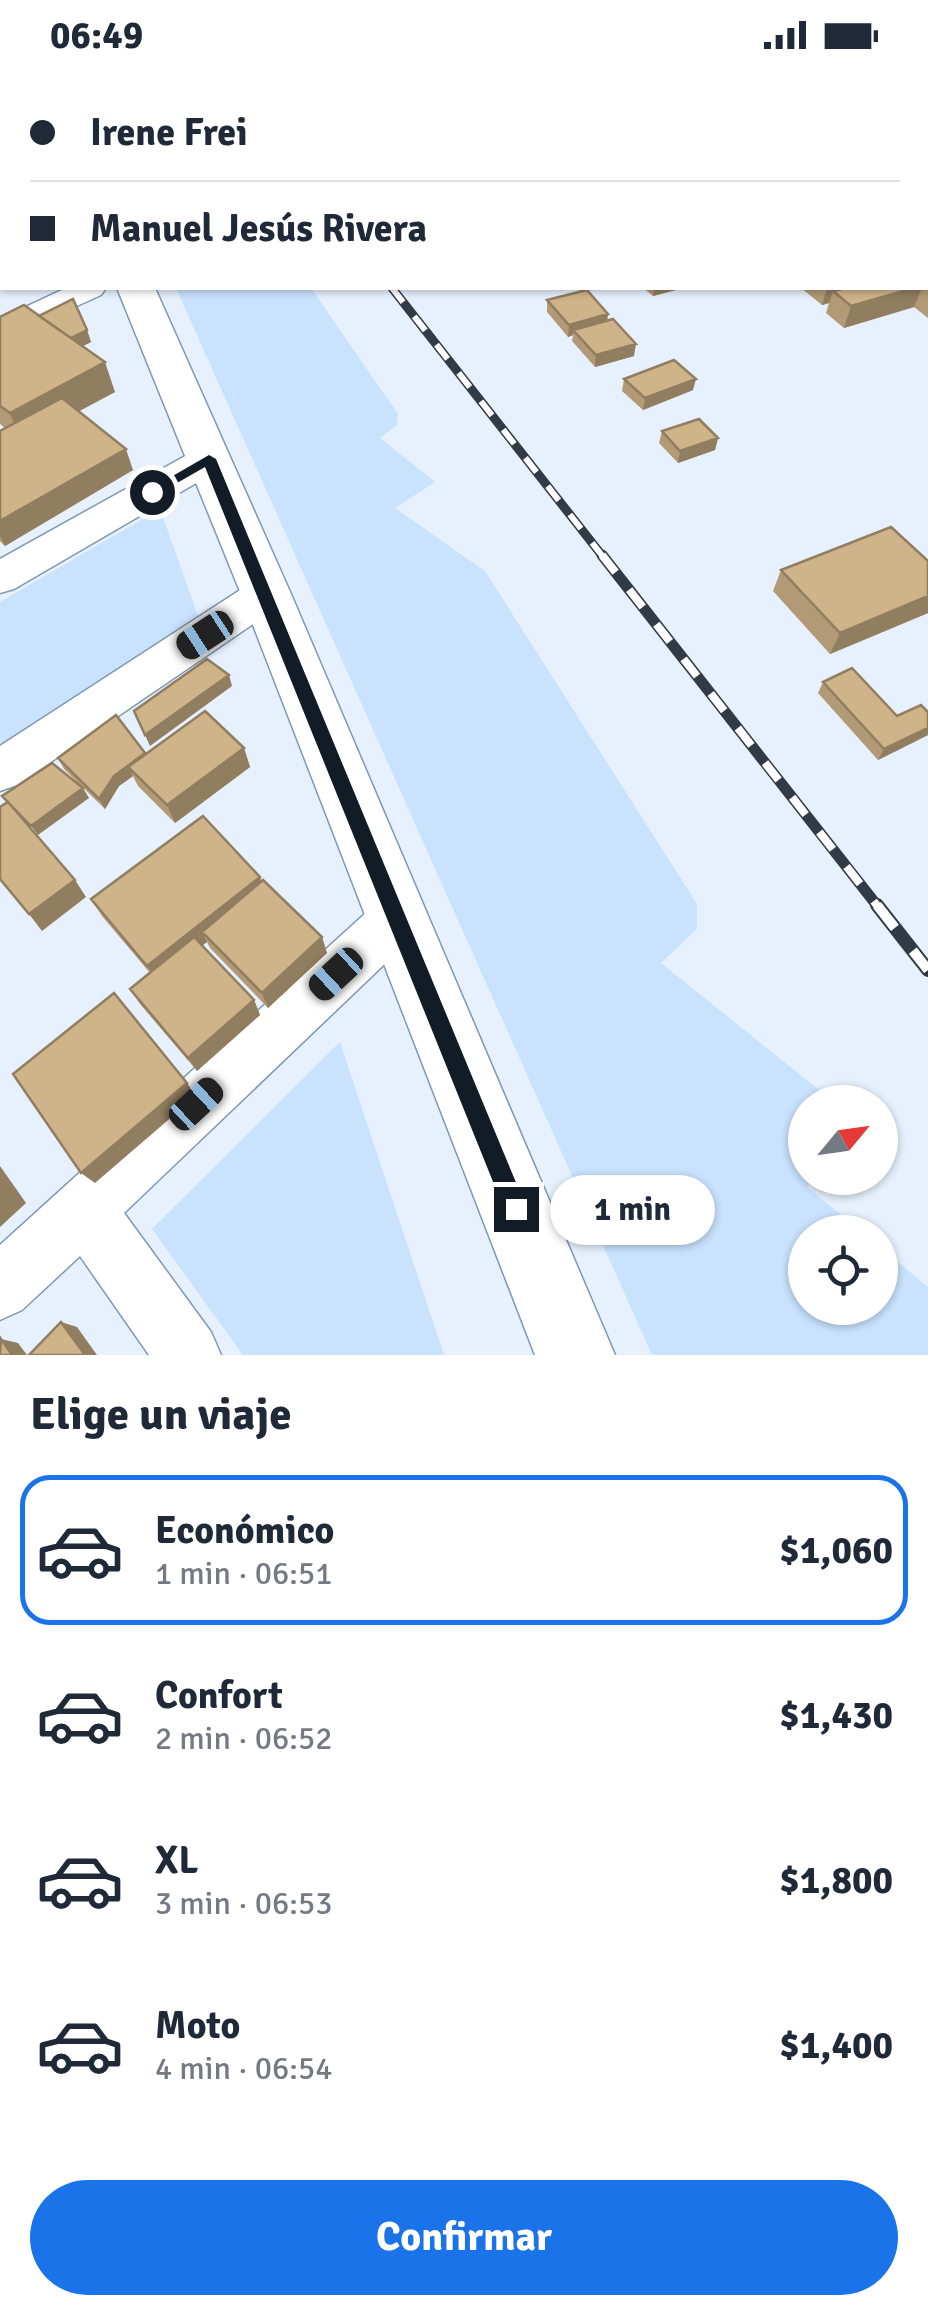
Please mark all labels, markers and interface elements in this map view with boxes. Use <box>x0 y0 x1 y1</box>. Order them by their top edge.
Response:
text: 06:49 <box>50 12 143 59</box>
text: Irene Frei <box>90 109 248 156</box>
text: Manuel Jesús Rivera <box>90 205 427 252</box>
route start <box>130 470 175 515</box>
car <box>172 606 238 664</box>
car <box>304 943 368 1005</box>
car <box>164 1073 228 1135</box>
north arrow <box>788 1085 898 1195</box>
map controls <box>788 1085 898 1325</box>
callout: 1 min <box>551 1174 716 1244</box>
route end <box>494 1187 539 1232</box>
text: 1 min <box>594 1190 671 1229</box>
button: locate <box>788 1215 898 1325</box>
text: Elige un viaje <box>30 1387 292 1442</box>
icon: car <box>35 1505 125 1595</box>
text: Económico <box>155 1507 334 1554</box>
text: $1,060 <box>779 1527 893 1574</box>
text: 1 min · 06:51 <box>155 1554 333 1593</box>
icon: car <box>35 1670 125 1760</box>
text: Confort <box>155 1672 283 1719</box>
text: $1,430 <box>779 1692 893 1739</box>
text: 2 min · 06:52 <box>155 1719 333 1758</box>
icon: car <box>35 1835 125 1925</box>
text: XL <box>155 1837 198 1884</box>
text: $1,800 <box>779 1857 893 1904</box>
text: 3 min · 06:53 <box>155 1884 333 1923</box>
icon: car <box>35 2000 125 2090</box>
text: Moto <box>155 2002 240 2049</box>
text: $1,400 <box>779 2022 893 2069</box>
text: 4 min · 06:54 <box>155 2049 333 2088</box>
button: Confirmar <box>30 2180 898 2295</box>

